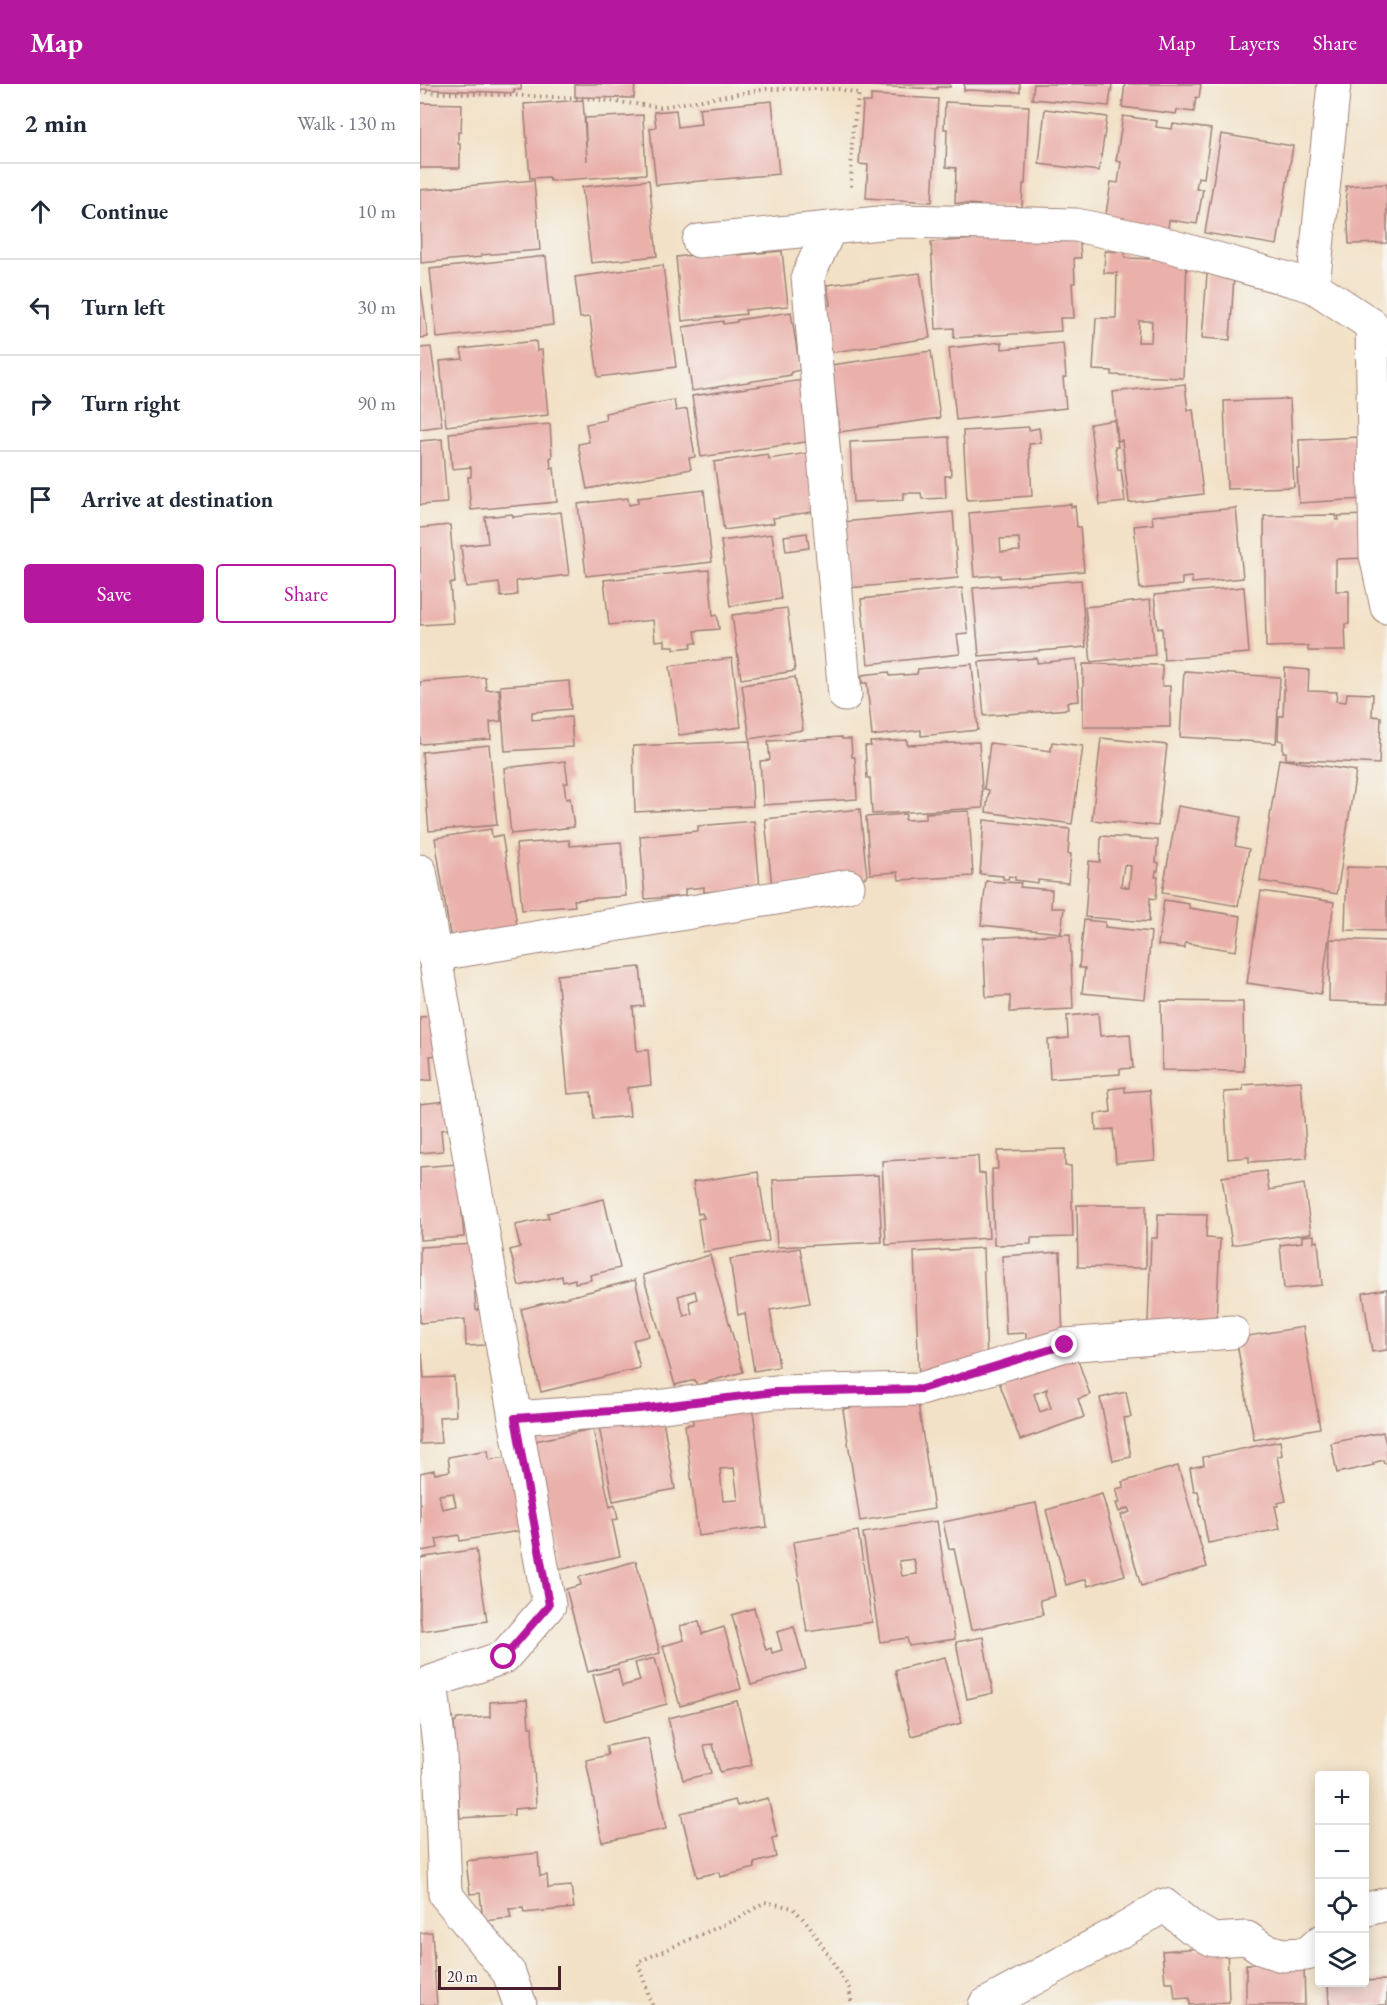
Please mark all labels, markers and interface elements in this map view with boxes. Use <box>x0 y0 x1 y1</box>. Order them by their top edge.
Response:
text: Map <box>30 24 83 60</box>
text: Map <box>1158 29 1196 56</box>
text: Layers <box>1229 29 1280 56</box>
text: Share <box>1313 29 1357 56</box>
text: 2 min <box>24 106 87 140</box>
text: Walk · 130 m <box>297 110 396 136</box>
icon: ahead <box>24 195 57 228</box>
text: Continue <box>81 197 168 226</box>
text: 10 m <box>357 198 396 224</box>
icon: left <box>24 291 57 324</box>
text: Turn left <box>81 293 165 322</box>
text: 30 m <box>357 294 396 320</box>
icon: right <box>24 387 57 420</box>
text: Turn right <box>81 389 180 418</box>
text: 90 m <box>357 390 396 416</box>
icon: arrive <box>24 483 57 516</box>
text: Arrive at destination <box>81 485 273 514</box>
button: Save <box>24 564 204 623</box>
button: Share <box>216 564 396 623</box>
route end <box>1051 1331 1077 1357</box>
route start <box>490 1643 516 1669</box>
map controls <box>1315 1771 1369 1987</box>
button: + <box>1315 1771 1369 1825</box>
button: − <box>1315 1825 1369 1879</box>
button: locate <box>1315 1879 1369 1933</box>
button: layers <box>1315 1933 1369 1987</box>
scale bar <box>438 1963 561 1990</box>
text: 20 m <box>447 1966 478 1987</box>

